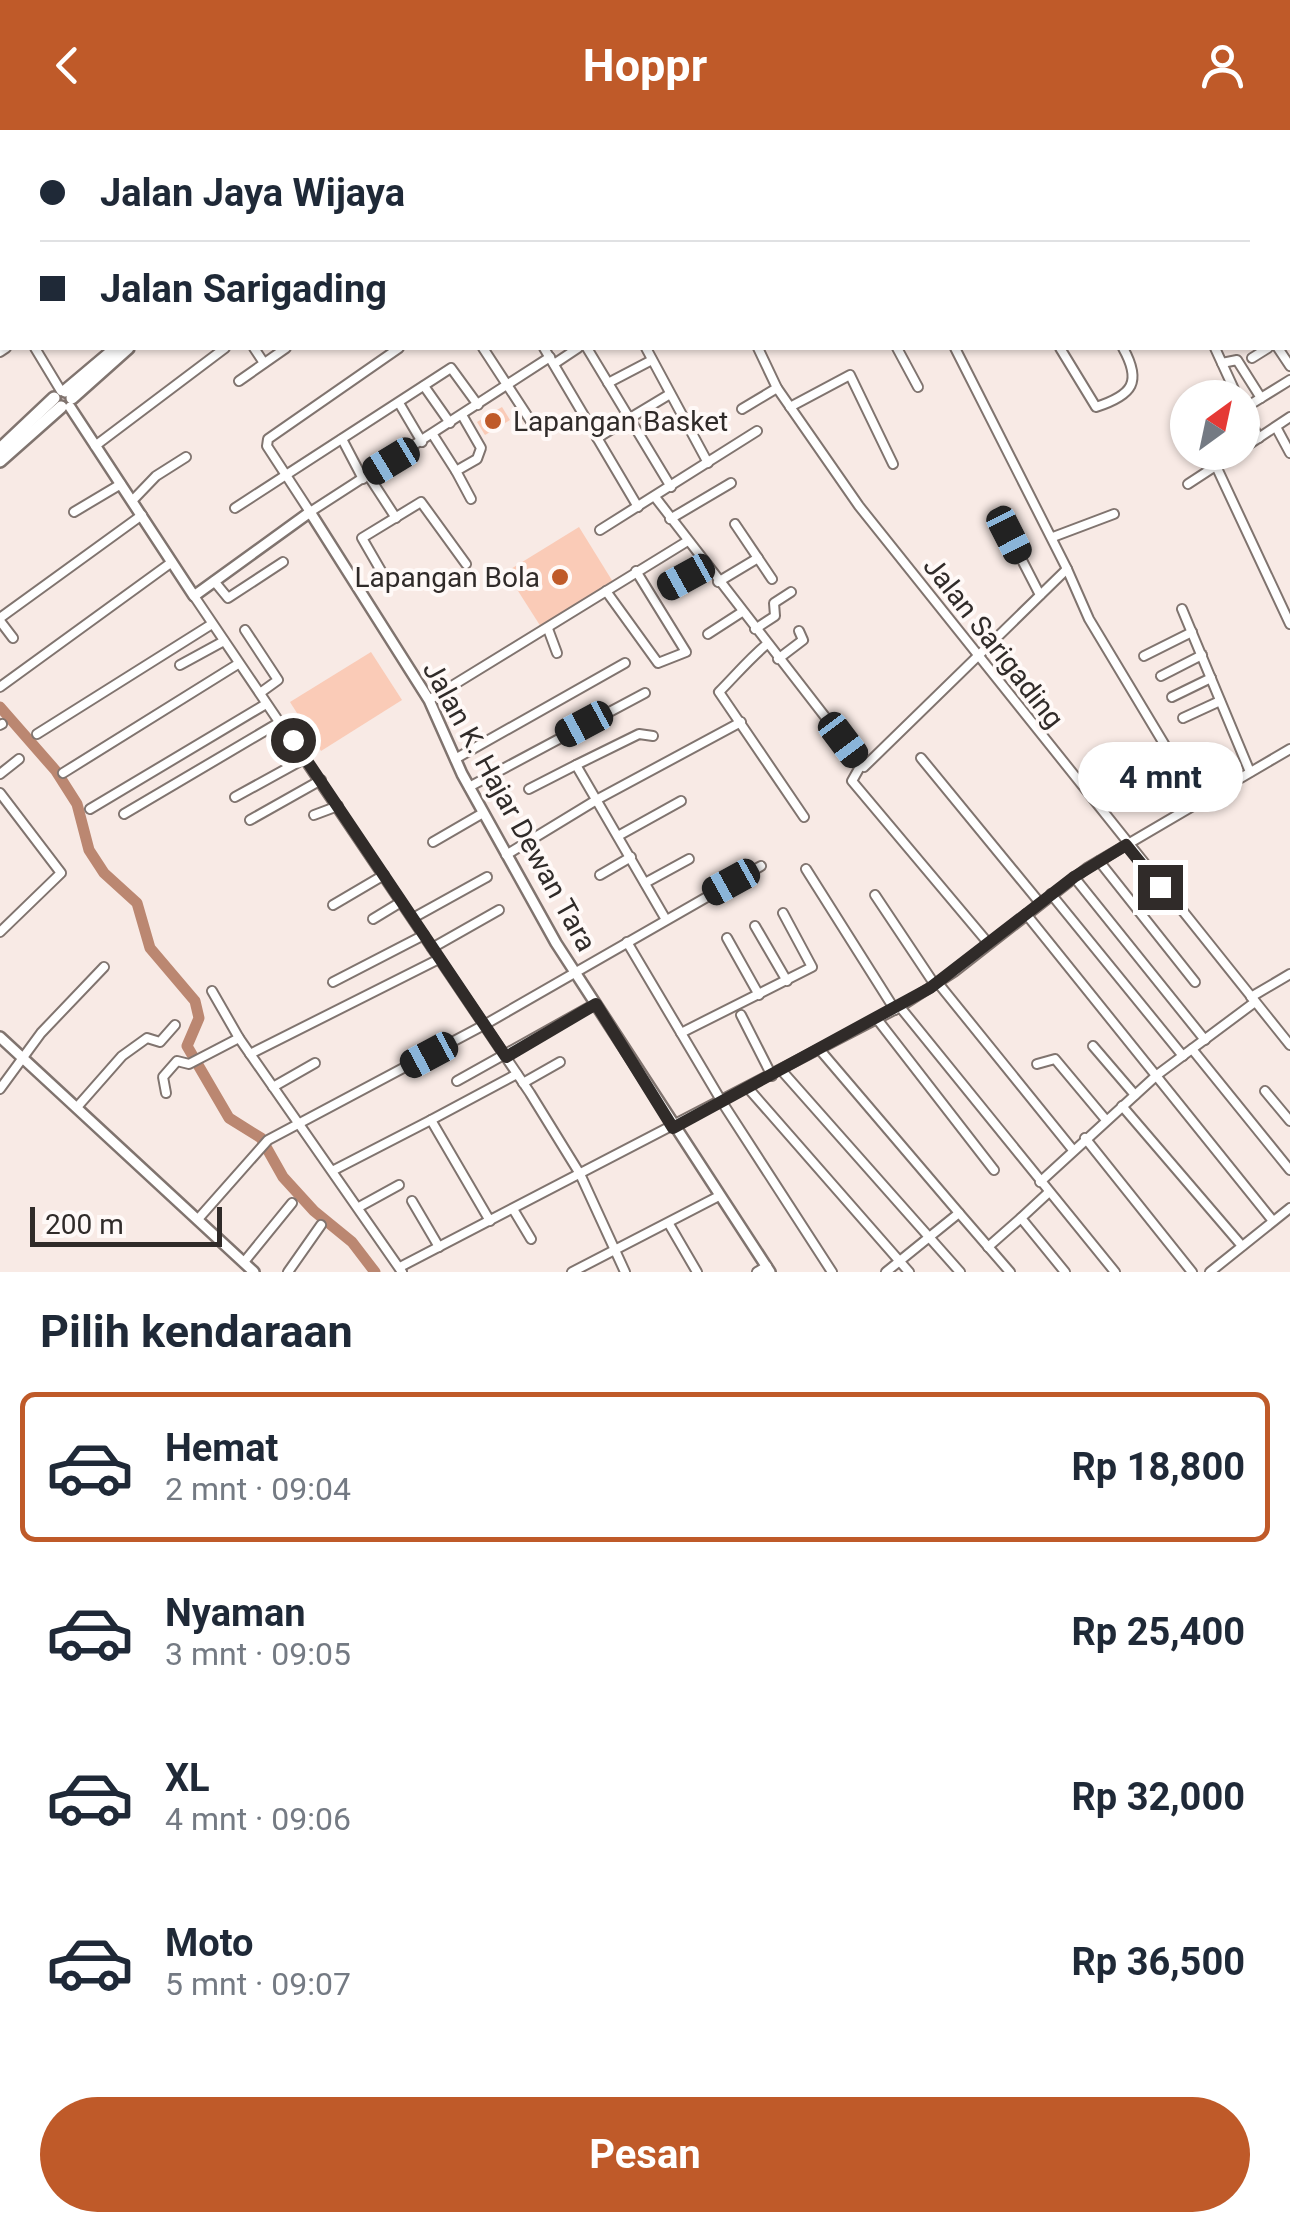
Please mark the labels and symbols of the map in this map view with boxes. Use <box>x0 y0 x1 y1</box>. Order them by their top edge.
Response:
north arrow <box>1170 380 1260 470</box>
place label: Lapangan Basket <box>513 405 728 438</box>
marker: Lapangan Basket <box>482 410 504 432</box>
car <box>358 433 424 489</box>
car <box>982 501 1036 569</box>
car <box>652 549 720 605</box>
street label: Jalan Sarigading <box>917 550 1071 734</box>
place label: Lapangan Bola <box>354 561 540 594</box>
marker: Lapangan Bola <box>549 566 571 588</box>
street label: Jalan K. Hajar Dewan Tara <box>416 655 603 957</box>
car <box>550 697 618 751</box>
car <box>813 707 873 773</box>
route start <box>271 718 316 763</box>
callout: 4 mnt <box>1078 742 1242 812</box>
car <box>697 854 765 910</box>
route end <box>1138 865 1183 910</box>
car <box>395 1028 463 1082</box>
scale bar <box>30 1202 222 1246</box>

